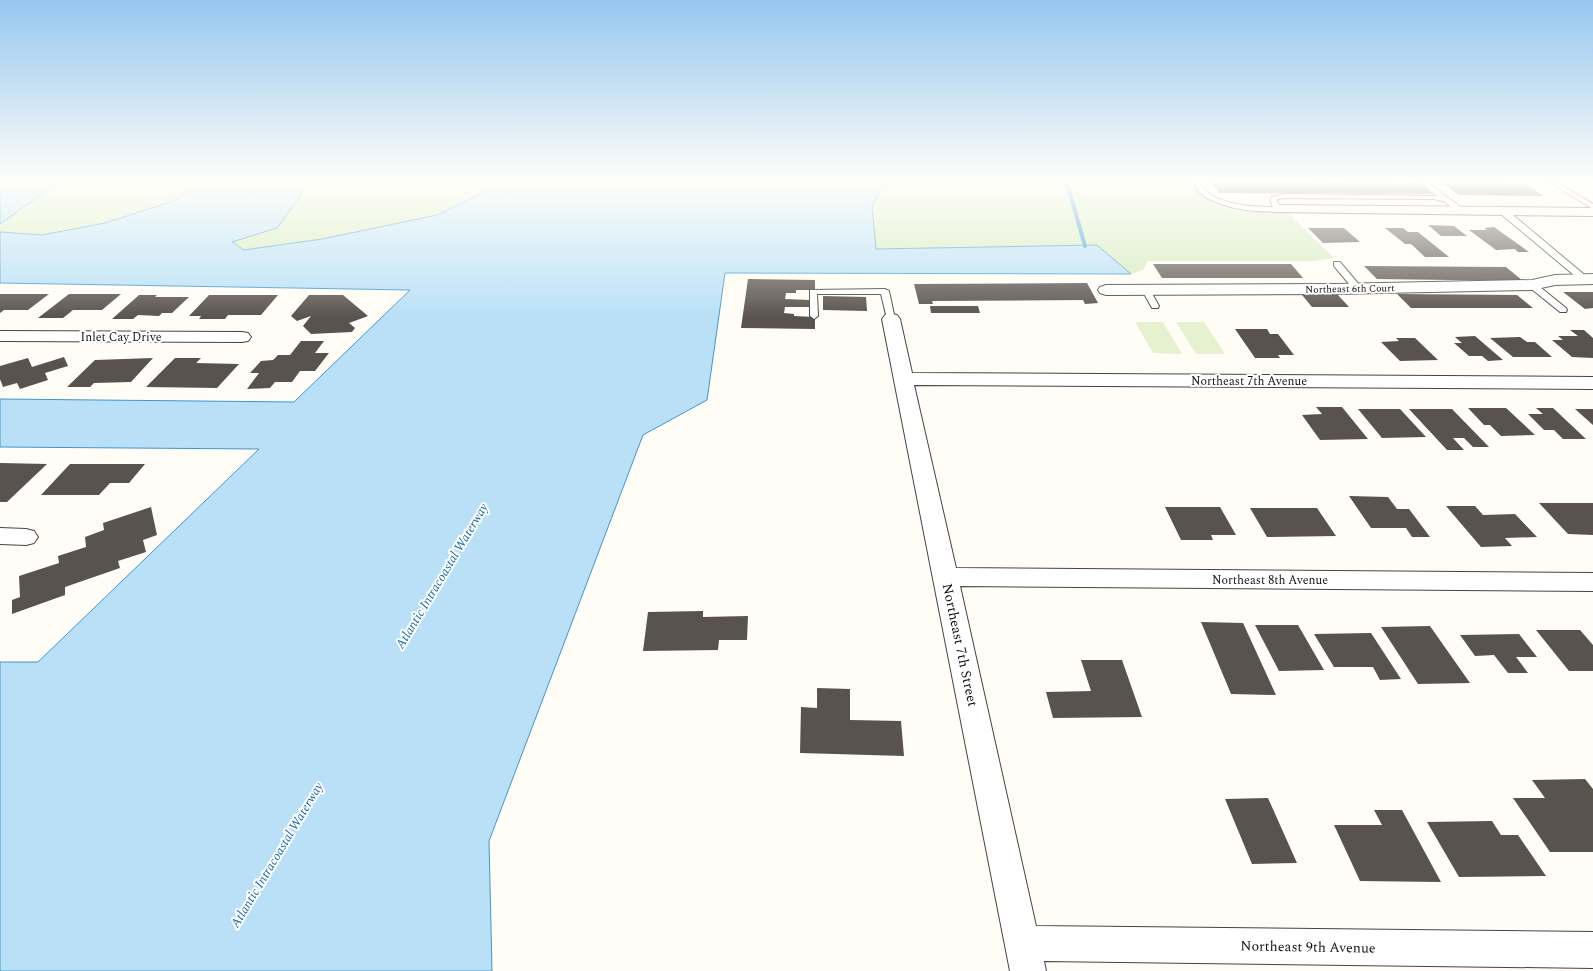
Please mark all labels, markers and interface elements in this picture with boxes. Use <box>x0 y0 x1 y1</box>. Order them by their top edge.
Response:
street label: Northeast 6th Court <box>1305 280 1395 298</box>
street label: Inlet Cay Drive <box>81 328 162 347</box>
street label: Northeast 7th Avenue <box>1191 372 1307 391</box>
water label: Atlantic Intracoastal Waterway <box>390 499 494 653</box>
street label: Northeast 8th Avenue <box>1212 571 1328 590</box>
street label: Northeast 7th Street <box>937 581 983 709</box>
water label: Atlantic Intracoastal Waterway <box>225 778 329 932</box>
street label: Northeast 9th Avenue <box>1240 935 1376 959</box>

